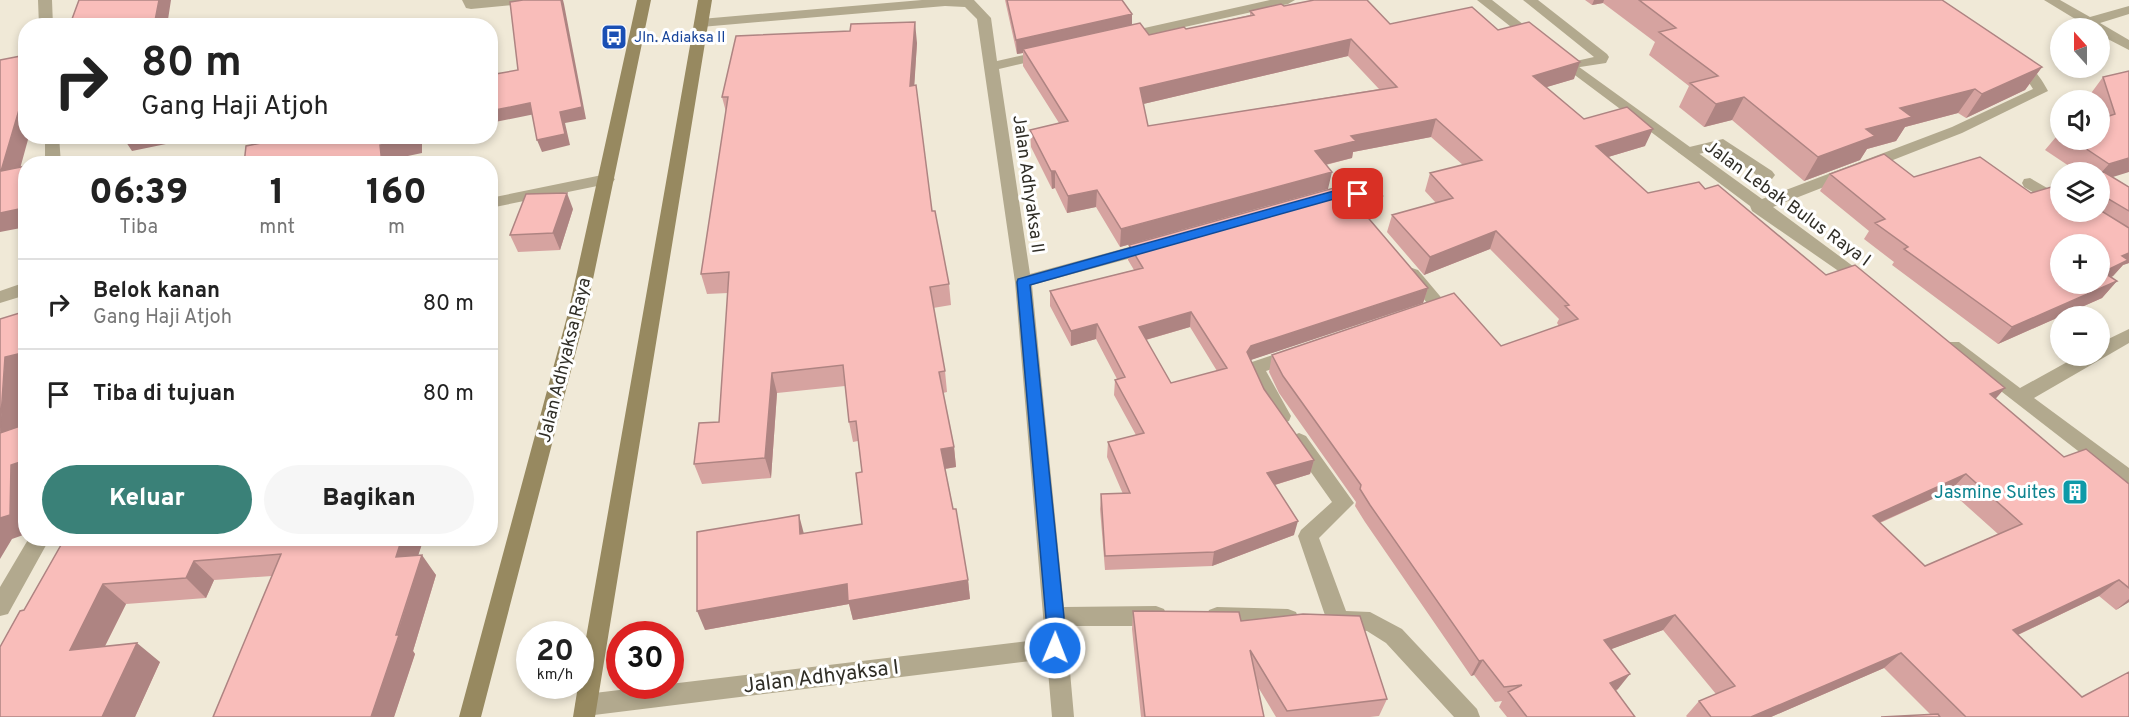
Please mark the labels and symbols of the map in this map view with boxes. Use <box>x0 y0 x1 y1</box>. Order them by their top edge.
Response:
north arrow <box>2050 18 2110 78</box>
bus stop icon: Jln. Adiaksa II <box>599 22 629 52</box>
place label: Jln. Adiaksa II <box>634 29 726 48</box>
street label: Jalan Adhyaksa II <box>1006 114 1049 255</box>
street label: Jalan Lebak Bulus Raya I <box>1699 136 1875 272</box>
pin <box>1332 168 1383 219</box>
street label: Jalan Adhyaksa Raya <box>534 275 597 445</box>
building icon: Jasmine Suites <box>2060 477 2090 507</box>
place label: Jasmine Suites <box>1934 482 2056 505</box>
position arrow <box>1023 616 1087 680</box>
speed limit sign: 30 <box>606 621 684 699</box>
street label: Jalan Adhyaksa I <box>742 655 901 700</box>

